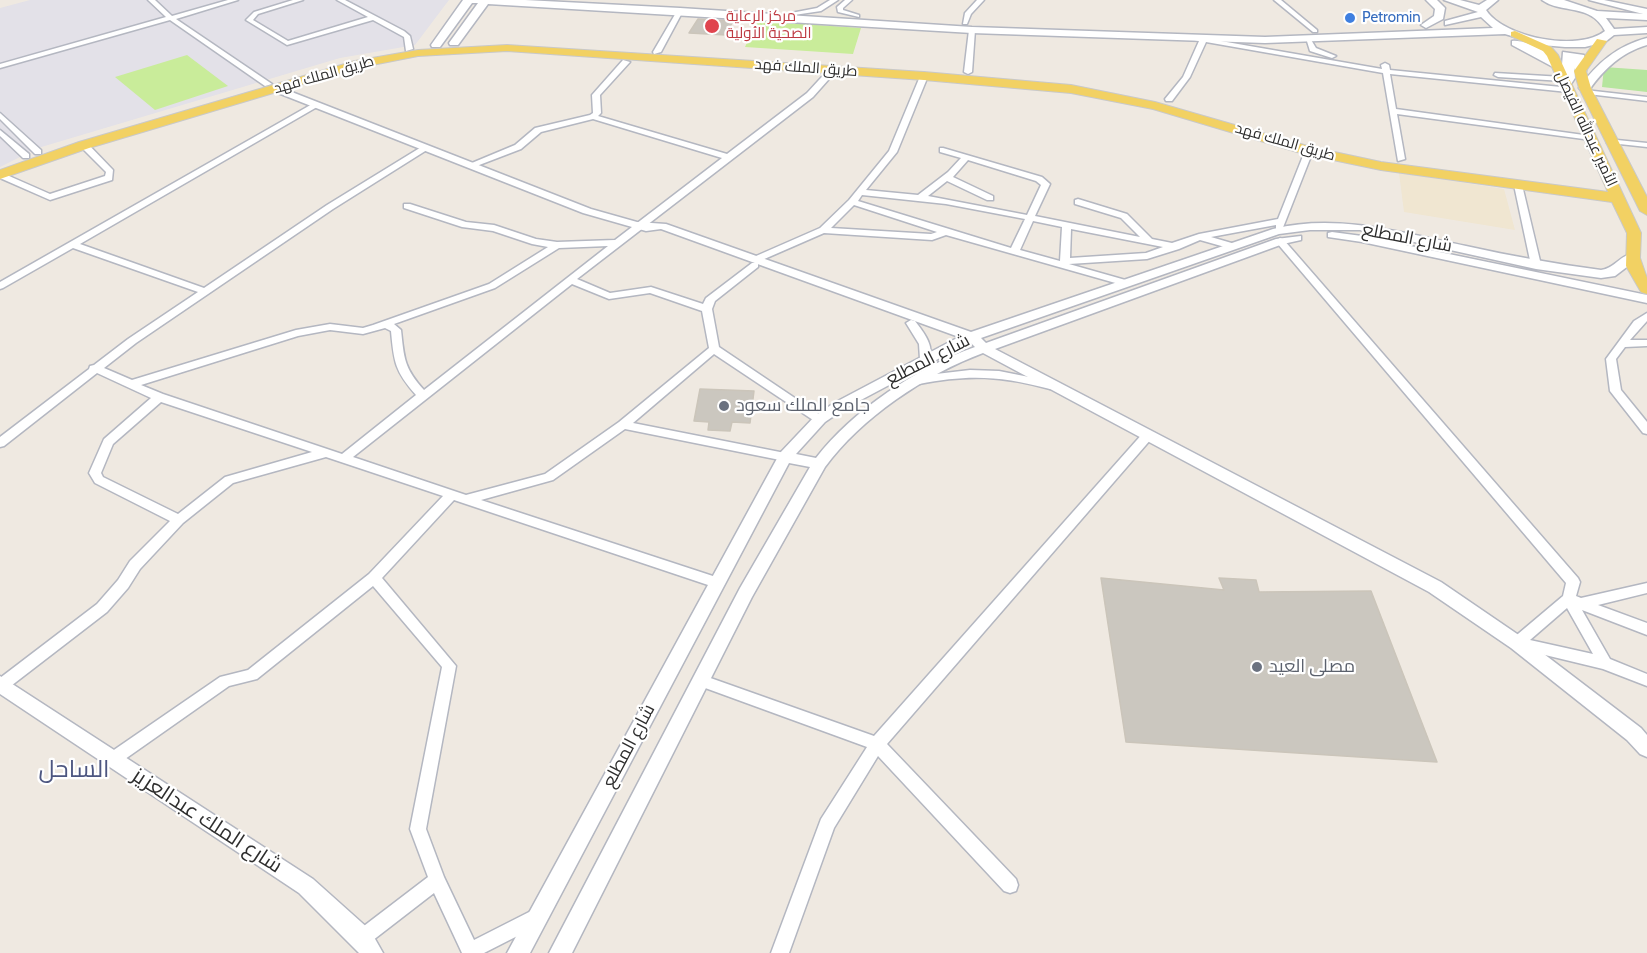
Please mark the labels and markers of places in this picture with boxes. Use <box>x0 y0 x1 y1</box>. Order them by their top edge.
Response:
place label: مركز الرعاية الصحية الأولية <box>726 8 812 43</box>
place label: Petromin <box>1362 9 1421 27</box>
marker: Petromin <box>1343 11 1357 25</box>
marker: مركز الرعاية الصحية الأولية <box>703 17 721 35</box>
place label: جامع الملك سعود <box>736 395 870 417</box>
marker: جامع الملك سعود <box>717 399 731 413</box>
place label: مصلى العيد <box>1269 656 1355 678</box>
marker: مصلى العيد <box>1250 660 1264 674</box>

